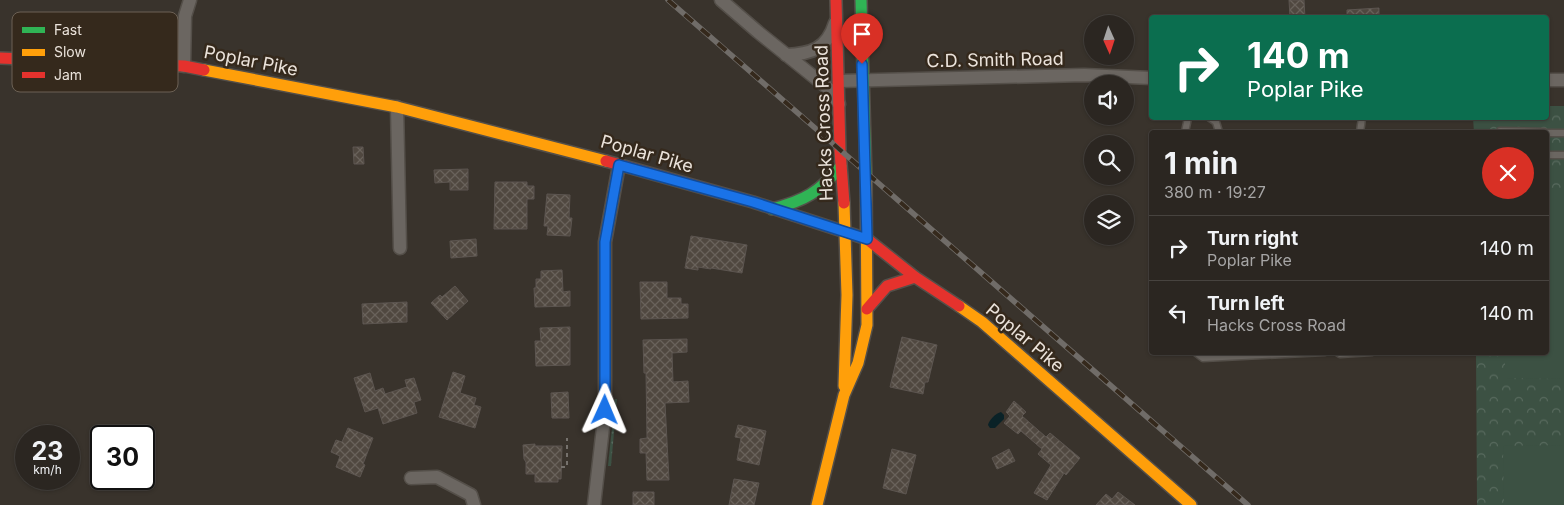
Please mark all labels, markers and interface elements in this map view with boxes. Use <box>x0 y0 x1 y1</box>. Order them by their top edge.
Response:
legend <box>12 12 178 92</box>
pin <box>841 13 883 64</box>
north arrow <box>1084 15 1134 65</box>
map controls <box>1084 15 1134 245</box>
icon: arrive <box>848 20 876 48</box>
text: Fast <box>54 21 82 38</box>
text: 140 m <box>1247 34 1350 76</box>
icon: right <box>1164 35 1229 100</box>
street label: Poplar Pike <box>202 41 300 80</box>
text: Slow <box>54 43 86 60</box>
street label: Hacks Cross Road <box>810 45 837 201</box>
street label: C.D. Smith Road <box>926 48 1064 71</box>
text: Jam <box>54 66 82 83</box>
button: sound <box>1084 75 1134 125</box>
text: Poplar Pike <box>1247 76 1364 102</box>
street label: Poplar Pike <box>598 130 696 177</box>
button: search <box>1084 135 1134 185</box>
text: 1 min <box>1164 145 1238 181</box>
button: close <box>1482 147 1534 199</box>
text: 380 m · 19:27 <box>1164 182 1266 202</box>
button: layers <box>1084 195 1134 245</box>
text: Turn right <box>1207 227 1298 250</box>
icon: right <box>1164 234 1192 262</box>
text: 140 m <box>1480 237 1534 260</box>
text: Poplar Pike <box>1207 250 1292 270</box>
text: Turn left <box>1207 292 1285 315</box>
street label: Poplar Pike <box>982 299 1069 376</box>
icon: left <box>1164 299 1192 327</box>
text: 140 m <box>1480 302 1534 325</box>
text: Hacks Cross Road <box>1207 315 1346 335</box>
position arrow <box>578 383 630 435</box>
speed limit sign: 30 <box>90 425 155 490</box>
text: 23 <box>32 436 63 466</box>
text: km/h <box>33 462 62 477</box>

